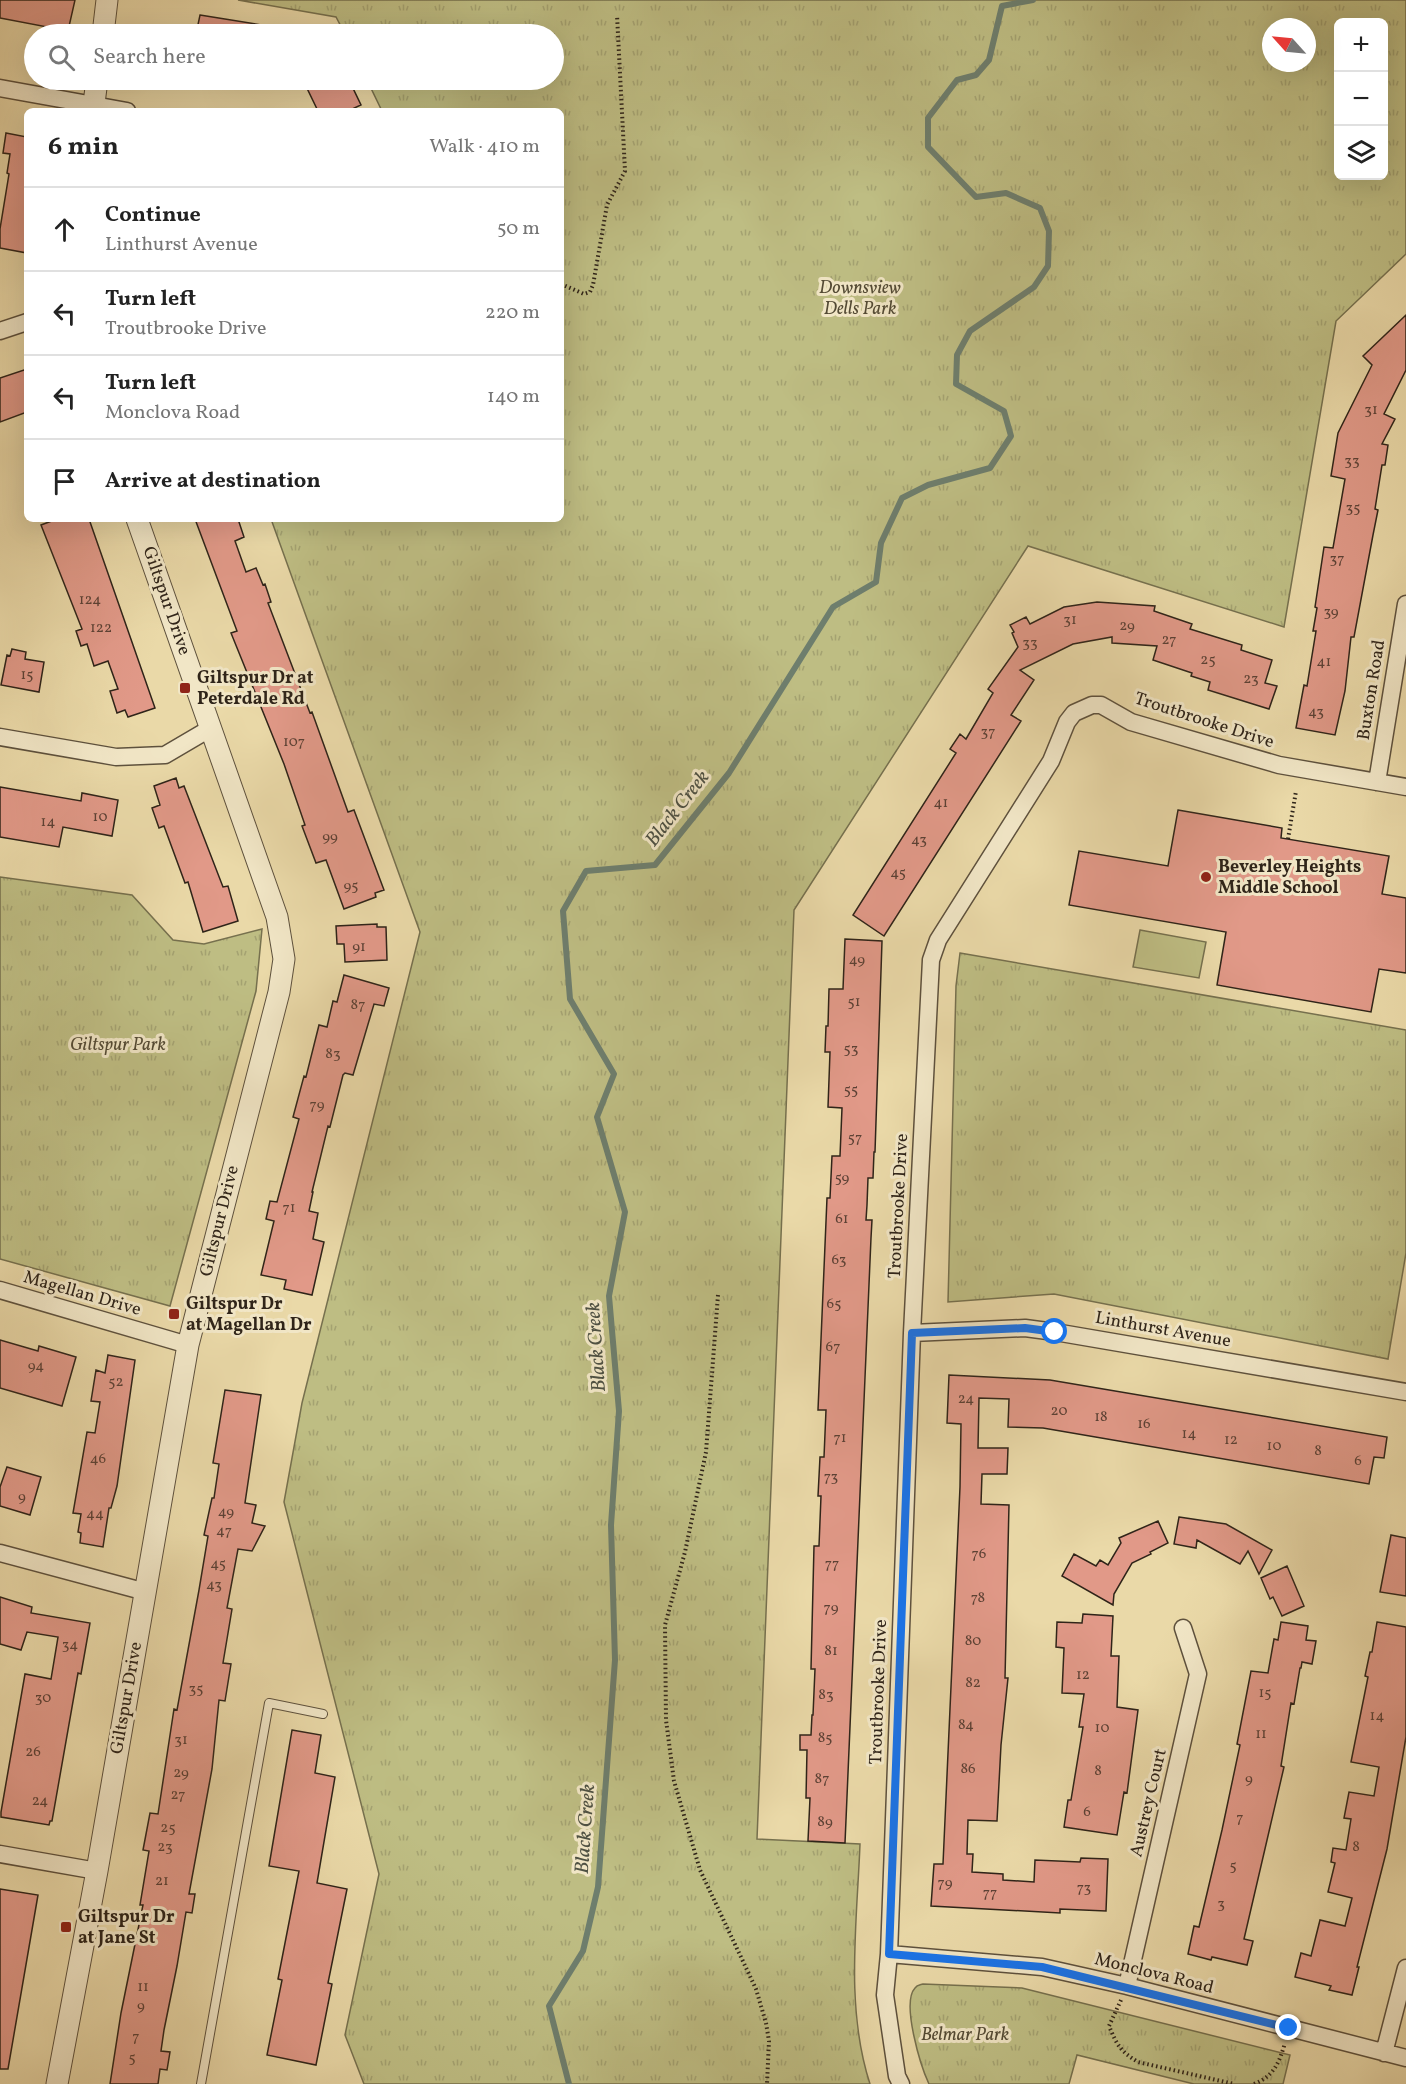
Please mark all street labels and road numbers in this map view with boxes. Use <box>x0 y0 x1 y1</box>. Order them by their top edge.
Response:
street label: Giltspur Drive <box>136 543 196 659</box>
street label: Buxton Road <box>1352 638 1392 742</box>
street label: Troutbrooke Drive <box>1131 687 1277 755</box>
street label: Troutbrooke Drive <box>883 1133 915 1279</box>
street label: Giltspur Drive <box>194 1163 246 1279</box>
street label: Magellan Drive <box>20 1265 144 1323</box>
street label: Linthurst Avenue <box>1093 1306 1233 1354</box>
street label: Troutbrooke Drive <box>864 1619 894 1765</box>
street label: Giltspur Drive <box>105 1640 149 1756</box>
street label: Austrey Court <box>1124 1746 1174 1860</box>
street label: Monclova Road <box>1092 1947 1216 2001</box>

